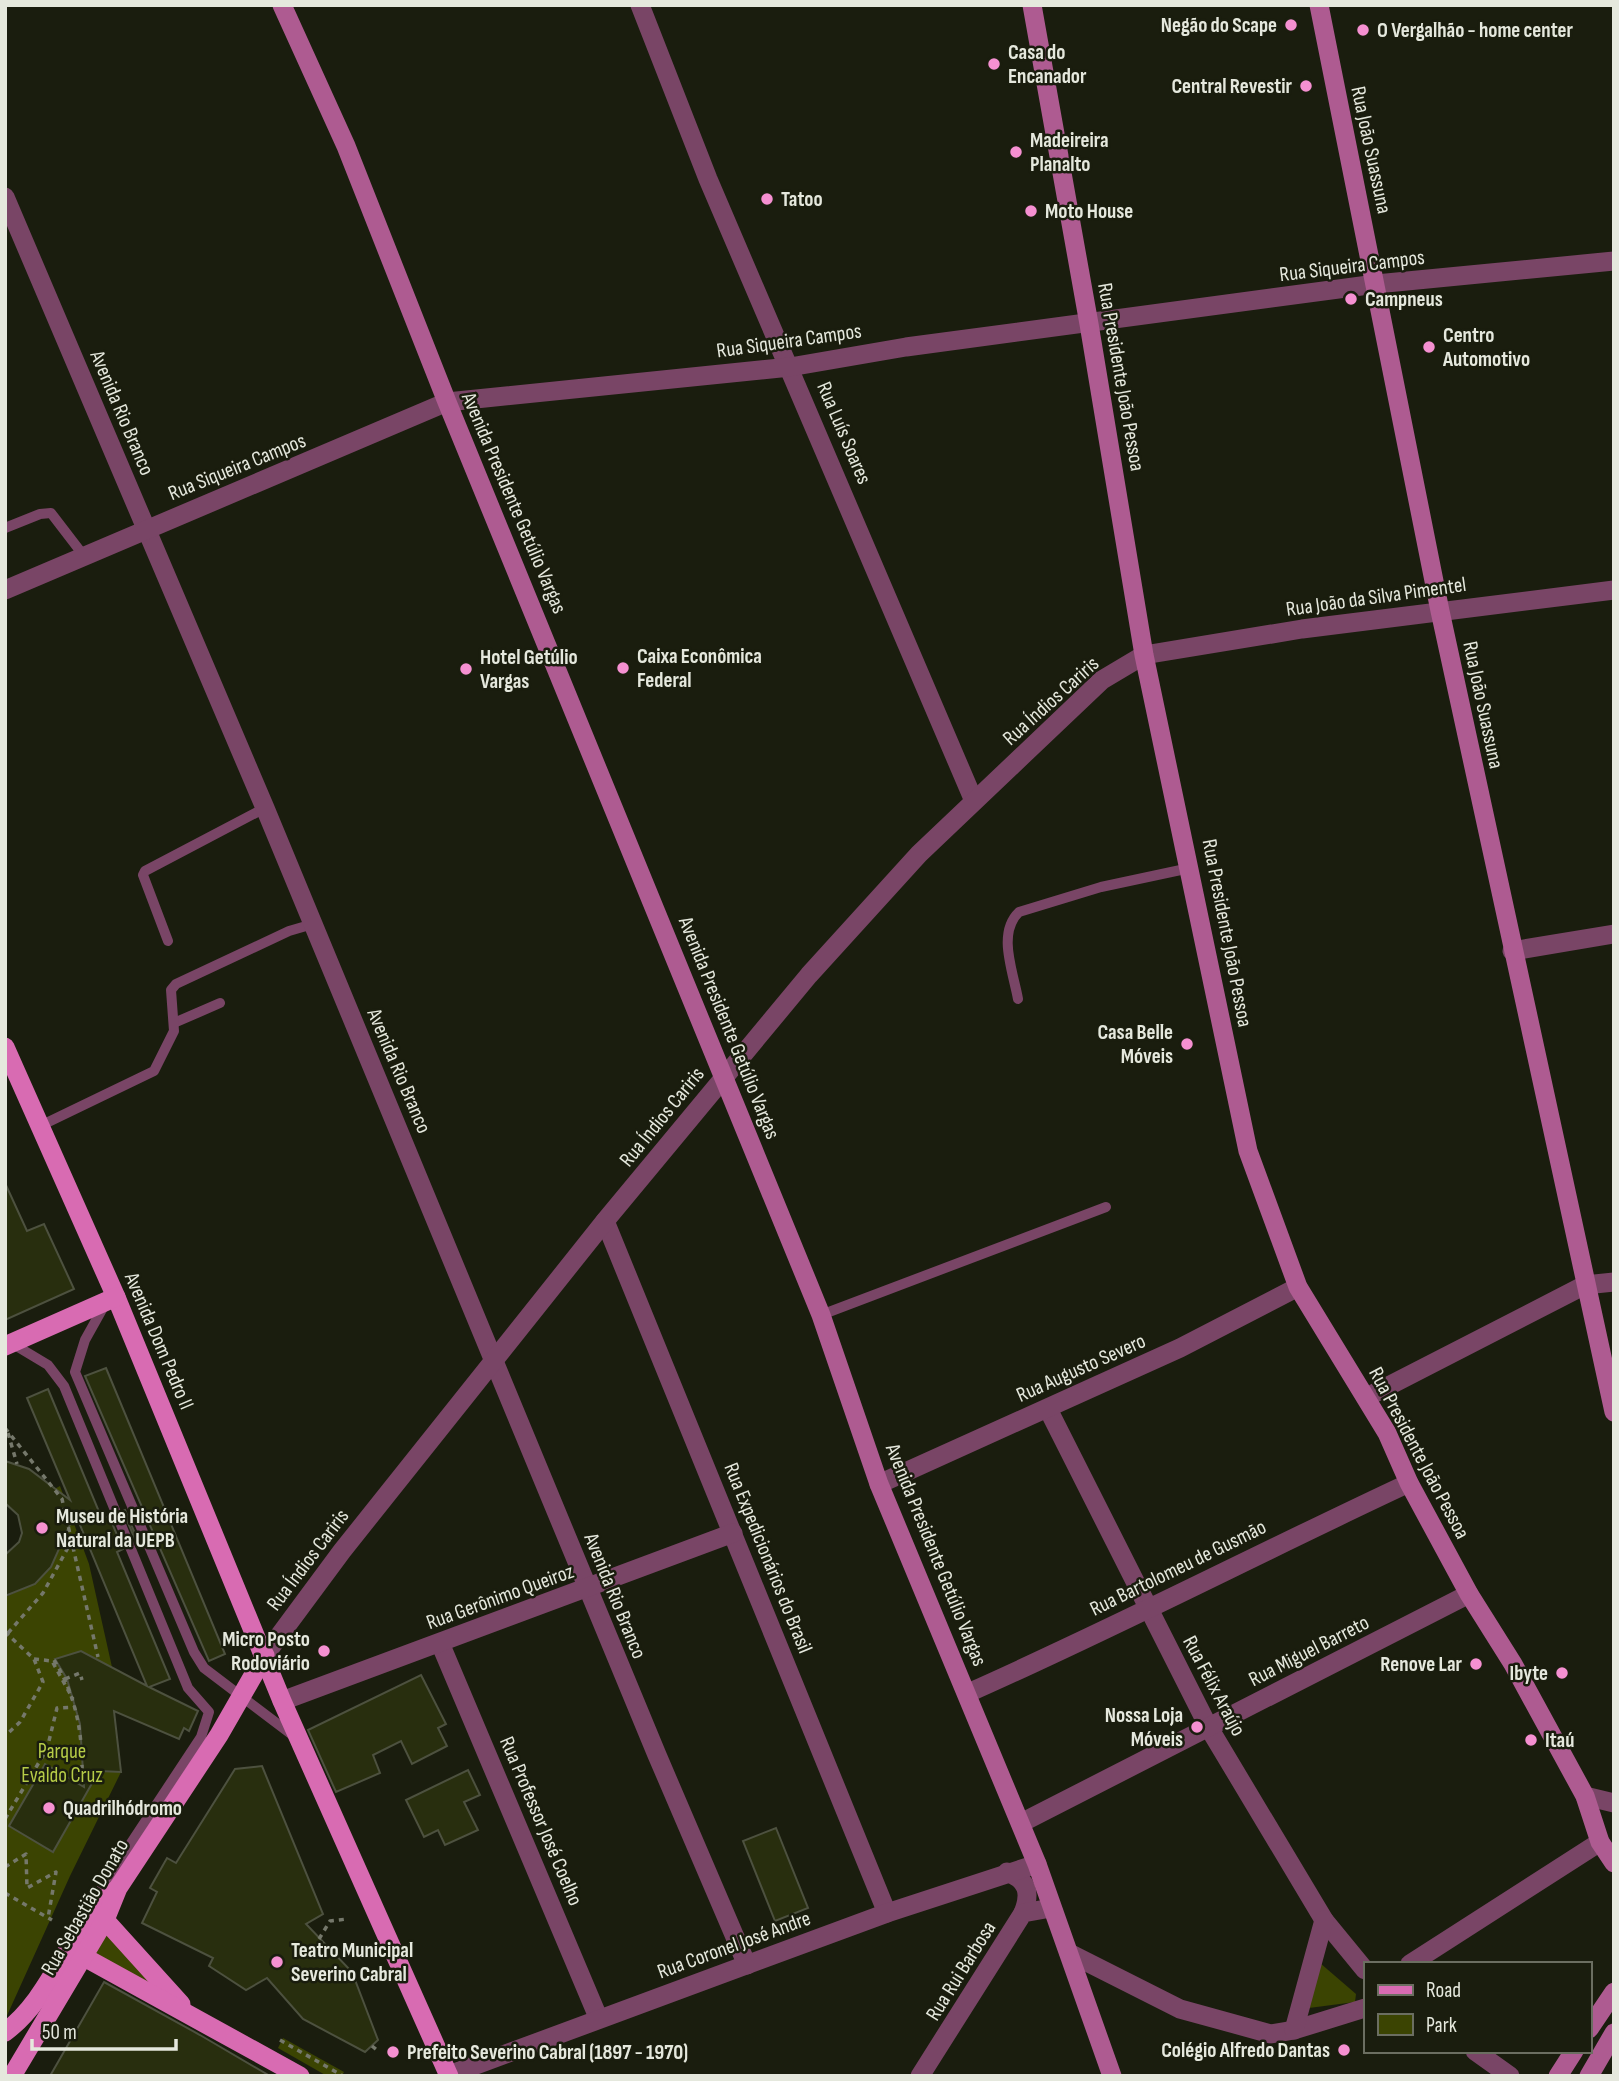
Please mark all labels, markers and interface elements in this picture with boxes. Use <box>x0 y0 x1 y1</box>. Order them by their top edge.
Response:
place label: Negão do Scape <box>1161 13 1277 38</box>
marker: Negão do Scape <box>1283 17 1299 33</box>
place label: O Vergalhão - home center <box>1377 18 1574 43</box>
marker: O Vergalhão - home center <box>1355 22 1371 38</box>
place label: Casa do Encanador <box>1008 40 1087 89</box>
marker: Casa do Encanador <box>986 56 1002 72</box>
place label: Central Revestir <box>1171 74 1293 99</box>
marker: Central Revestir <box>1298 78 1314 94</box>
street label: Rua João Suassuna <box>1345 84 1397 216</box>
place label: Madeireira Planalto <box>1030 128 1109 177</box>
marker: Madeireira Planalto <box>1008 144 1024 160</box>
place label: Tatoo <box>781 187 823 212</box>
marker: Tatoo <box>759 191 775 207</box>
place label: Moto House <box>1045 199 1133 224</box>
marker: Moto House <box>1023 203 1039 219</box>
street label: Rua Siqueira Campos <box>1278 245 1426 287</box>
street label: Rua Presidente João Pessoa <box>1092 281 1150 473</box>
place label: Campneus <box>1365 287 1443 312</box>
marker: Campneus <box>1343 291 1359 307</box>
street label: Rua Siqueira Campos <box>715 318 863 364</box>
place label: Centro Automotivo <box>1442 323 1530 372</box>
marker: Centro Automotivo <box>1421 339 1437 355</box>
street label: Avenida Rio Branco <box>84 346 159 479</box>
street label: Rua Luís Soares <box>811 378 877 488</box>
street label: Avenida Presidente Getúlio Vargas <box>456 388 572 617</box>
street label: Rua Siqueira Campos <box>165 428 309 506</box>
street label: Rua João da Silva Pimentel <box>1284 572 1468 622</box>
street label: Rua João Suassuna <box>1457 639 1509 771</box>
place label: Caixa Econômica Federal <box>637 644 762 693</box>
place label: Hotel Getúlio Vargas <box>480 645 578 694</box>
street label: Rua Índios Cariris <box>998 651 1104 751</box>
marker: Caixa Econômica Federal <box>615 660 631 676</box>
marker: Hotel Getúlio Vargas <box>458 661 474 677</box>
street label: Rua Presidente João Pessoa <box>1197 837 1257 1029</box>
street label: Avenida Presidente Getúlio Vargas <box>673 912 785 1143</box>
street label: Avenida Rio Branco <box>361 1004 436 1137</box>
place label: Casa Belle Móveis <box>1097 1020 1173 1069</box>
marker: Casa Belle Móveis <box>1179 1036 1195 1052</box>
street label: Rua Índios Cariris <box>614 1062 710 1172</box>
street label: Avenida Dom Pedro II <box>119 1268 199 1413</box>
street label: Rua Augusto Severo <box>1013 1328 1149 1408</box>
street label: Rua Presidente João Pessoa <box>1363 1363 1475 1543</box>
street label: Avenida Presidente Getúlio Vargas <box>880 1439 992 1670</box>
street label: Rua Expedicionários do Brasil <box>718 1459 818 1657</box>
place label: Museu de História Natural da UEPB <box>56 1504 188 1553</box>
street label: Rua Índios Cariris <box>262 1504 354 1616</box>
street label: Rua Bartolomeu de Gusmão <box>1086 1514 1270 1622</box>
marker: Museu de História Natural da UEPB <box>34 1520 50 1536</box>
street label: Avenida Rio Branco <box>578 1529 652 1662</box>
street label: Rua Gerônimo Queiroz <box>423 1559 578 1635</box>
street label: Rua Miguel Barreto <box>1245 1610 1373 1692</box>
place label: Micro Posto Rodoviário <box>222 1627 310 1676</box>
street label: Rua Félix Araújo <box>1177 1632 1251 1740</box>
marker: Micro Posto Rodoviário <box>316 1643 332 1659</box>
place label: Renove Lar <box>1380 1652 1463 1677</box>
marker: Renove Lar <box>1468 1656 1484 1672</box>
place label: Ibyte <box>1510 1661 1548 1686</box>
marker: Ibyte <box>1554 1665 1570 1681</box>
place label: Nossa Loja Móveis <box>1105 1703 1183 1752</box>
marker: Nossa Loja Móveis <box>1189 1719 1205 1735</box>
place label: Itaú <box>1545 1728 1574 1753</box>
marker: Itaú <box>1523 1732 1539 1748</box>
street label: Rua Professor José Coelho <box>494 1733 588 1909</box>
park label: Parque Evaldo Cruz <box>21 1739 103 1788</box>
place label: Quadrilhódromo <box>63 1796 182 1821</box>
marker: Quadrilhódromo <box>41 1800 57 1816</box>
street label: Rua Sebastião Donato <box>36 1834 134 1980</box>
street label: Rua Coronel José Andre <box>654 1906 814 1984</box>
street label: Rua Rui Barbosa <box>921 1917 1001 2025</box>
place label: Teatro Municipal Severino Cabral <box>291 1938 413 1987</box>
marker: Teatro Municipal Severino Cabral <box>269 1954 285 1970</box>
legend <box>1364 1962 1591 2053</box>
text: Road <box>1426 1978 1461 2003</box>
scale bar <box>32 2008 175 2052</box>
text: Park <box>1426 2013 1457 2038</box>
text: 50 m <box>42 2020 77 2045</box>
place label: Colégio Alfredo Dantas <box>1161 2038 1330 2063</box>
place label: Prefeito Severino Cabral (1897 - 1970) <box>407 2040 688 2065</box>
marker: Colégio Alfredo Dantas <box>1336 2042 1352 2058</box>
marker: Prefeito Severino Cabral (1897 - 1970) <box>385 2044 401 2060</box>

